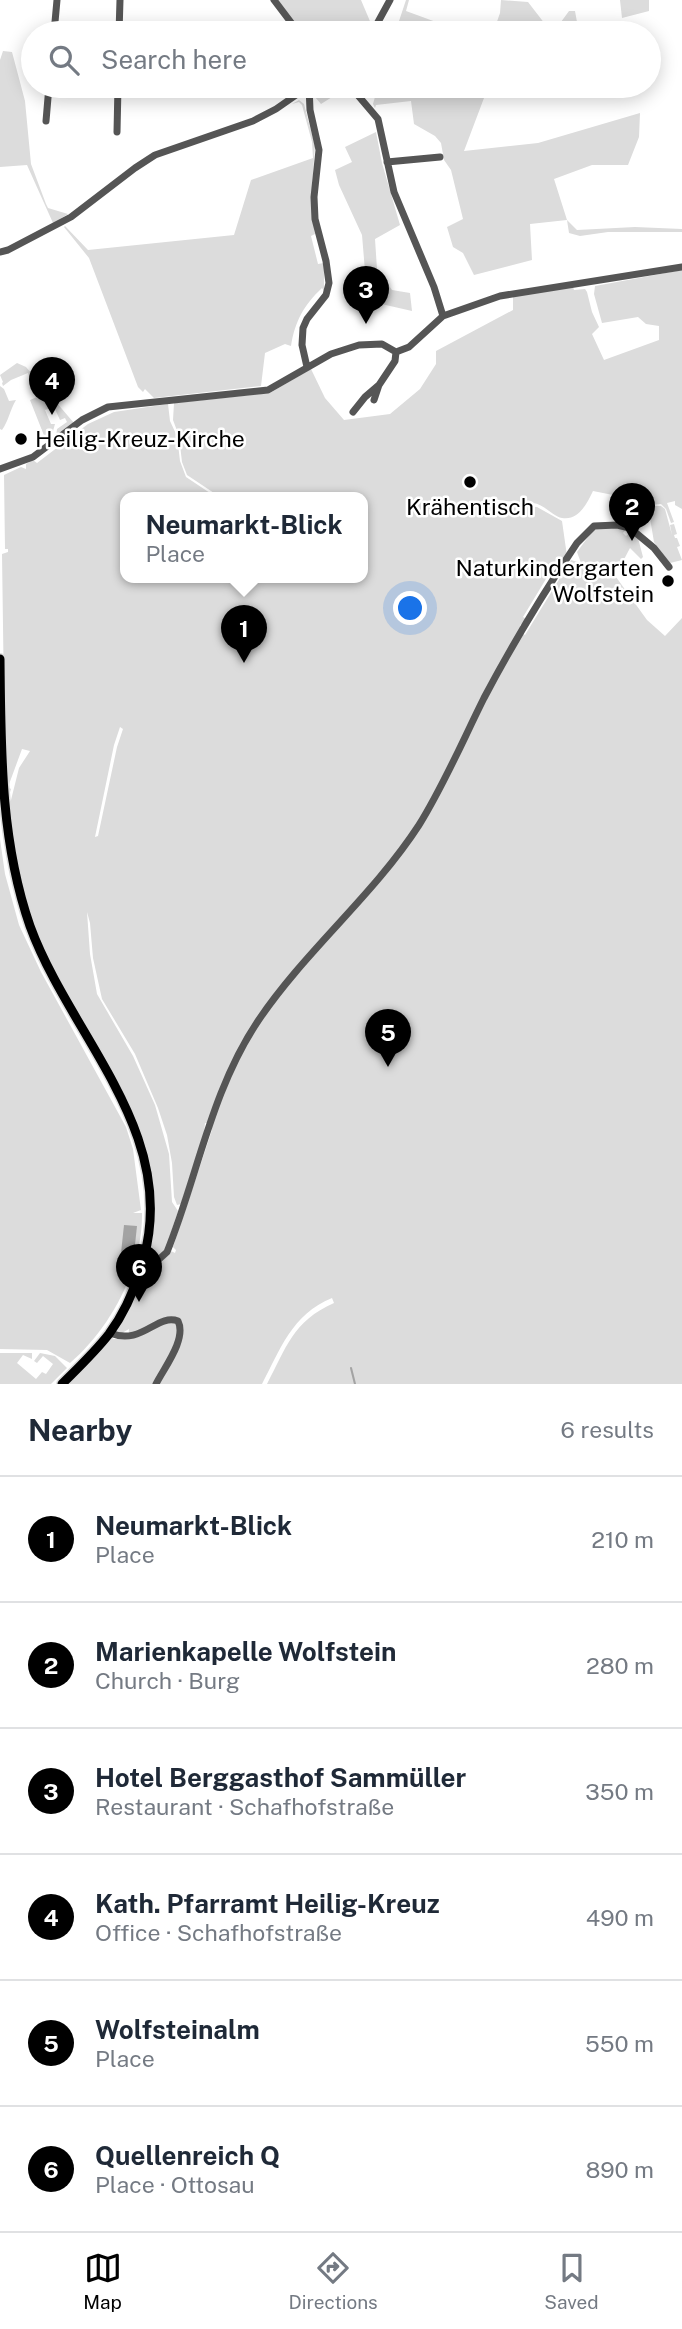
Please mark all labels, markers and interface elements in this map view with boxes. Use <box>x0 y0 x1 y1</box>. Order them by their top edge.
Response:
search box <box>21 21 661 98</box>
icon: search <box>45 41 83 79</box>
text: Search here <box>101 44 247 75</box>
pin: 3 <box>343 266 389 324</box>
pin: 4 <box>29 357 75 415</box>
place label: Heilig-Kreuz-Kirche <box>35 425 245 452</box>
marker: Heilig-Kreuz-Kirche <box>13 431 29 447</box>
marker: Krähentisch <box>462 474 478 490</box>
pin: 2 <box>609 483 655 541</box>
popup <box>120 492 368 583</box>
place label: Krähentisch <box>406 493 534 520</box>
text: Neumarkt-Blick <box>145 509 343 540</box>
text: Place <box>145 540 205 567</box>
place label: Naturkindergarten Wolfstein <box>456 554 654 607</box>
marker: Naturkindergarten Wolfstein <box>660 573 676 589</box>
your location <box>393 591 427 625</box>
pin: 1 <box>221 605 267 663</box>
pin: 5 <box>365 1009 411 1067</box>
pin: 6 <box>116 1244 162 1302</box>
text: Nearby <box>28 1412 132 1448</box>
text: 6 results <box>561 1416 654 1443</box>
text: Neumarkt-Blick <box>95 1510 292 1541</box>
text: 1 <box>46 1526 56 1553</box>
text: 210 m <box>591 1526 654 1553</box>
text: Place <box>95 1541 155 1568</box>
text: Marienkapelle Wolfstein <box>95 1636 396 1667</box>
text: 2 <box>44 1652 58 1679</box>
text: 280 m <box>586 1652 654 1679</box>
text: Church · Burg <box>95 1667 240 1694</box>
text: Hotel Berggasthof Sammüller <box>95 1762 466 1793</box>
text: 3 <box>43 1778 59 1805</box>
text: 350 m <box>585 1778 654 1805</box>
text: Restaurant · Schafhofstraße <box>95 1793 394 1820</box>
text: Kath. Pfarramt Heilig-Kreuz <box>95 1888 440 1919</box>
text: 4 <box>43 1904 59 1931</box>
text: 490 m <box>586 1904 654 1931</box>
text: Office · Schafhofstraße <box>95 1919 342 1946</box>
text: Wolfsteinalm <box>95 2014 260 2045</box>
text: 5 <box>43 2030 59 2057</box>
text: 550 m <box>585 2030 654 2057</box>
text: Place <box>95 2045 155 2072</box>
text: Quellenreich Q <box>95 2140 280 2171</box>
text: 6 <box>43 2156 59 2183</box>
text: 890 m <box>585 2156 654 2183</box>
text: Place · Ottosau <box>95 2171 255 2198</box>
tab: Map <box>83 2249 122 2313</box>
tab: Directions <box>288 2249 378 2313</box>
tab: Saved <box>544 2249 599 2313</box>

